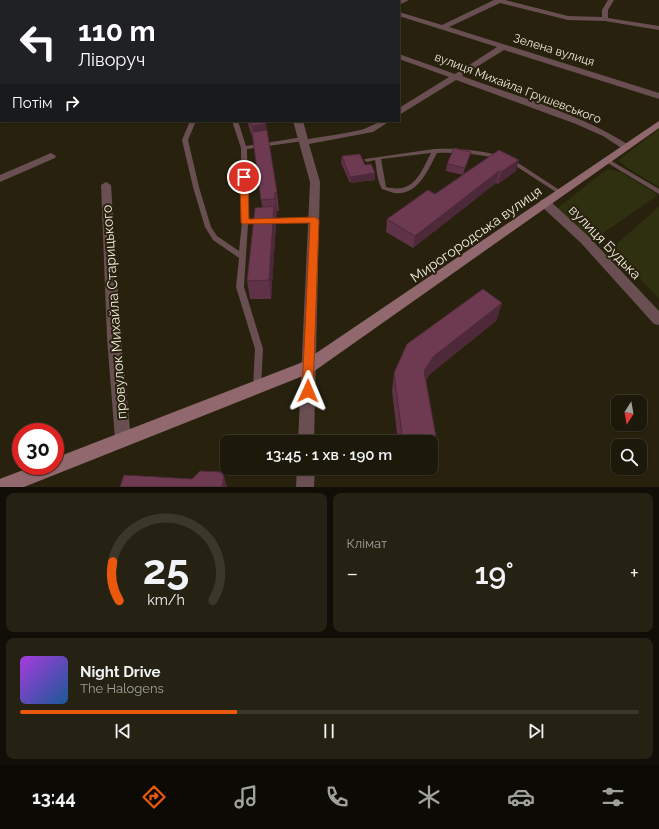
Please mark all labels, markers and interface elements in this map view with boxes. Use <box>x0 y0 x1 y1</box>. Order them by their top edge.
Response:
text: 110 m <box>78 15 156 48</box>
icon: left <box>12 16 64 68</box>
street label: Зелена вулиця <box>512 31 596 69</box>
text: Ліворуч <box>78 49 145 70</box>
street label: вулиця Михайла Грушевського <box>433 50 603 126</box>
icon: right <box>61 92 83 114</box>
text: Потім <box>12 94 53 112</box>
pin <box>227 160 261 194</box>
icon: arrive <box>233 166 255 188</box>
street label: Мирогородська вулиця <box>407 183 545 285</box>
street label: вулиця Будька <box>566 202 644 282</box>
street label: провулок Михайла Старицького <box>99 204 129 420</box>
position arrow <box>287 370 329 412</box>
north arrow <box>611 395 647 431</box>
map controls <box>611 395 647 475</box>
speed limit sign: 30 <box>12 423 64 475</box>
button: search <box>611 439 647 475</box>
text: 13:45 · 1 хв · 190 m <box>266 446 392 464</box>
text: Клімат <box>347 536 387 551</box>
text: 25 <box>143 544 190 593</box>
text: 19° <box>474 556 514 591</box>
text: − <box>347 560 358 586</box>
text: + <box>630 560 639 586</box>
text: km/h <box>147 591 185 607</box>
text: Night Drive <box>80 663 160 681</box>
text: The Halogens <box>80 681 164 696</box>
icon: previous <box>112 720 134 742</box>
icon: pause <box>318 720 340 742</box>
icon: next <box>525 720 547 742</box>
icon: directions <box>140 783 168 811</box>
icon: music <box>232 783 260 811</box>
icon: phone <box>323 783 351 811</box>
icon: climate <box>415 783 443 811</box>
icon: car <box>507 783 535 811</box>
icon: filters <box>599 783 627 811</box>
text: 13:44 <box>32 787 76 808</box>

